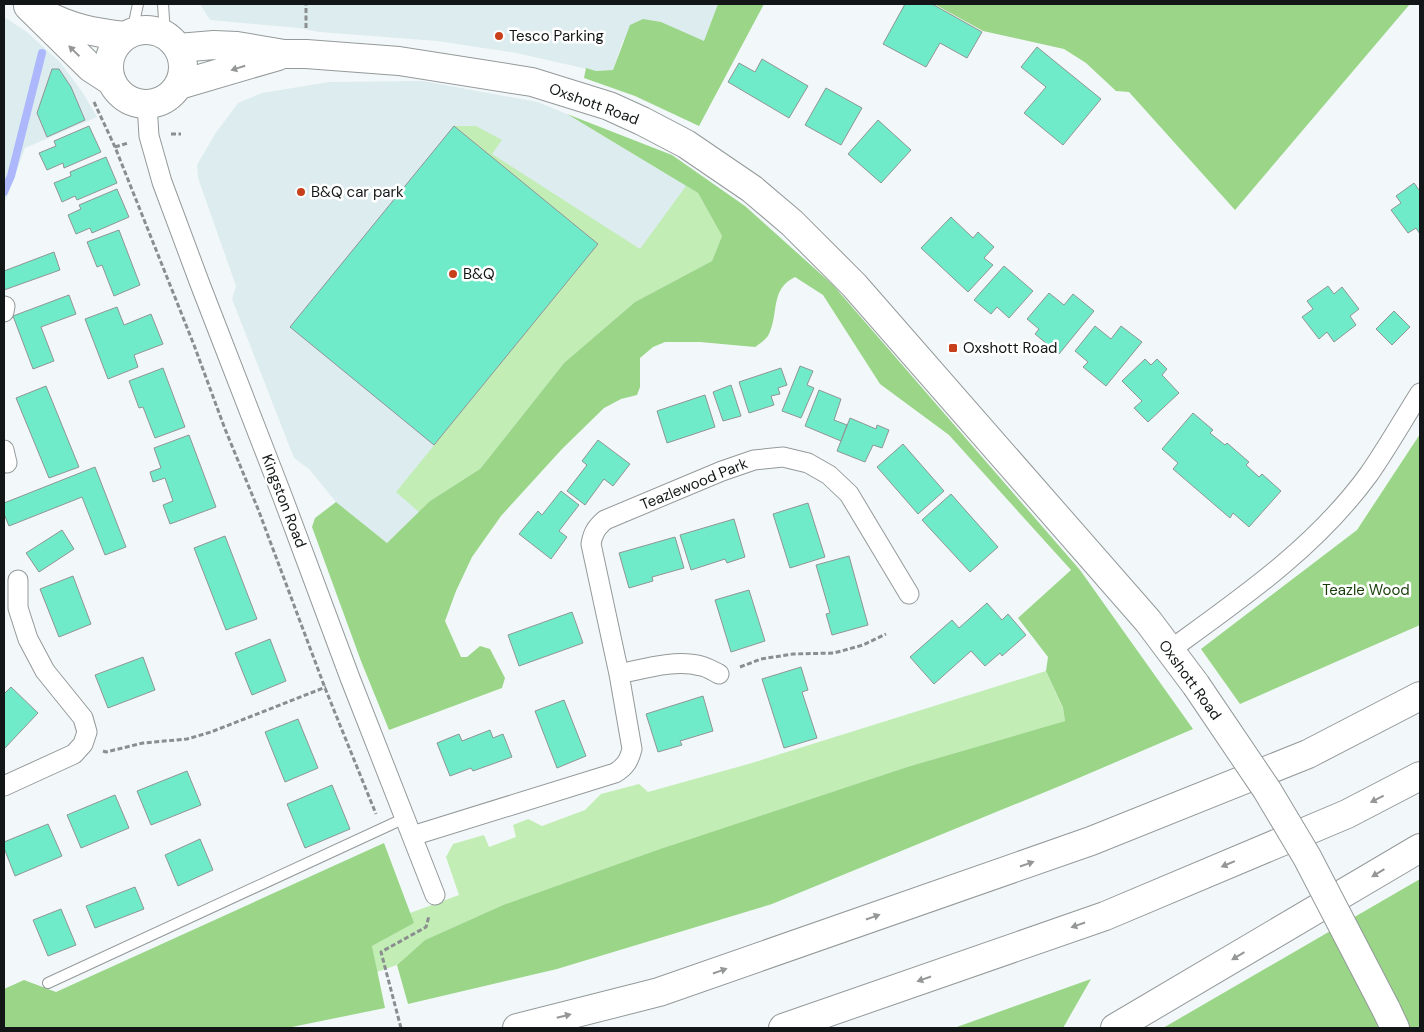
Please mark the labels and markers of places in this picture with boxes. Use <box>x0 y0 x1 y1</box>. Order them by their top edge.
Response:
place label: Tesco Parking <box>509 26 604 46</box>
marker: Tesco Parking <box>493 30 505 42</box>
place label: B&Q car park <box>311 182 404 202</box>
marker: B&Q car park <box>295 186 307 198</box>
place label: B&Q <box>463 264 495 284</box>
marker: B&Q <box>447 268 459 280</box>
place label: Oxshott Road <box>963 338 1057 358</box>
marker: Oxshott Road <box>947 342 959 354</box>

